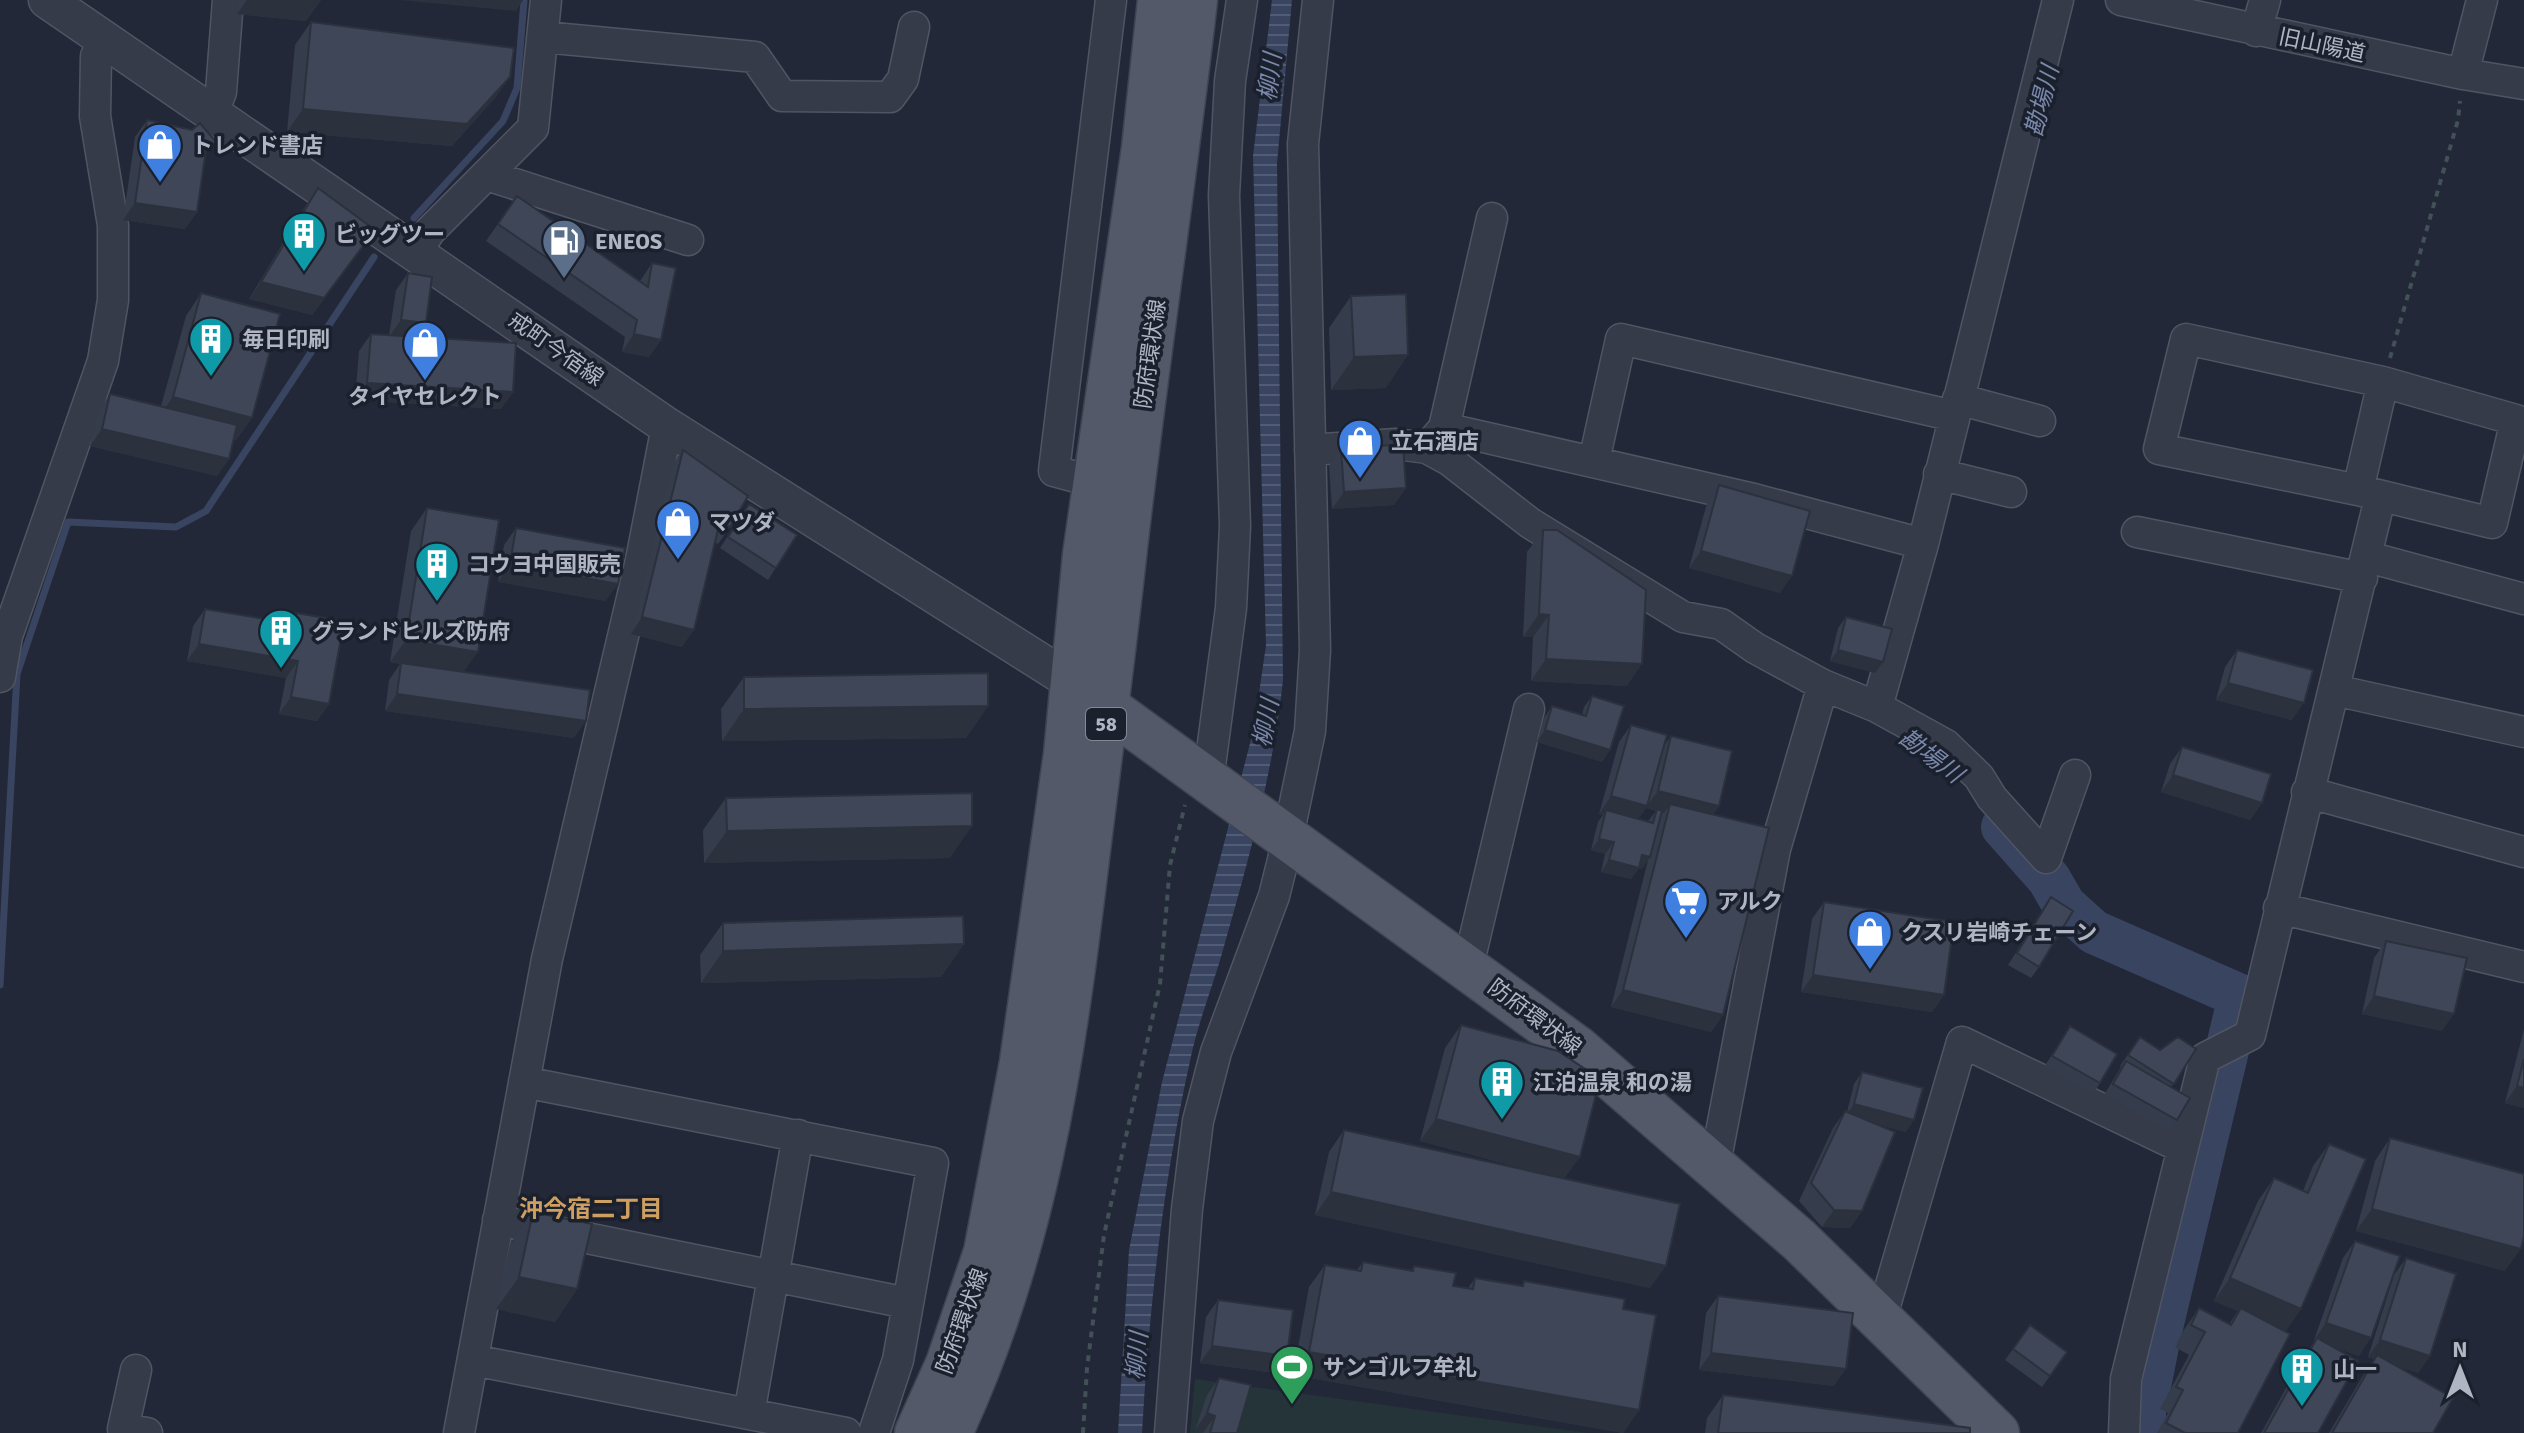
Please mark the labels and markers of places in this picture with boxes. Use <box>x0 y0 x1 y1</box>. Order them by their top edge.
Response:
shop icon: トレンド書店 <box>136 121 184 184</box>
place label: トレンド書店 <box>191 132 323 159</box>
building icon: ビッグツー <box>280 210 328 273</box>
fuel station icon: ENEOS <box>540 217 588 280</box>
place label: ビッグツー <box>335 221 445 248</box>
place label: ENEOS <box>595 228 662 255</box>
building icon: 毎日印刷 <box>187 315 235 378</box>
shop icon: タイヤセレクト <box>401 319 449 382</box>
place label: 毎日印刷 <box>242 326 330 353</box>
place label: タイヤセレクト <box>348 383 502 410</box>
shop icon: 立石酒店 <box>1336 417 1384 480</box>
place label: 立石酒店 <box>1391 428 1479 455</box>
shop icon: マツダ <box>654 498 702 561</box>
place label: マツダ <box>709 509 775 536</box>
building icon: コウヨ中国販売 <box>413 540 461 603</box>
place label: コウヨ中国販売 <box>468 551 621 578</box>
building icon: グランドヒルズ防府 <box>257 607 305 670</box>
place label: グランドヒルズ防府 <box>312 618 510 645</box>
supermarket icon: アルク <box>1662 877 1710 940</box>
place label: アルク <box>1717 888 1783 915</box>
shop icon: クスリ岩崎チェーン <box>1846 908 1894 971</box>
place label: クスリ岩崎チェーン <box>1901 919 2097 946</box>
building icon: 江泊温泉 和の湯 <box>1478 1058 1526 1121</box>
place label: 江泊温泉 和の湯 <box>1533 1069 1692 1096</box>
sports icon: サンゴルフ牟礼 <box>1268 1343 1316 1406</box>
building icon: 山一 <box>2278 1345 2326 1408</box>
place label: サンゴルフ牟礼 <box>1323 1354 1477 1381</box>
place label: 山一 <box>2333 1356 2377 1383</box>

